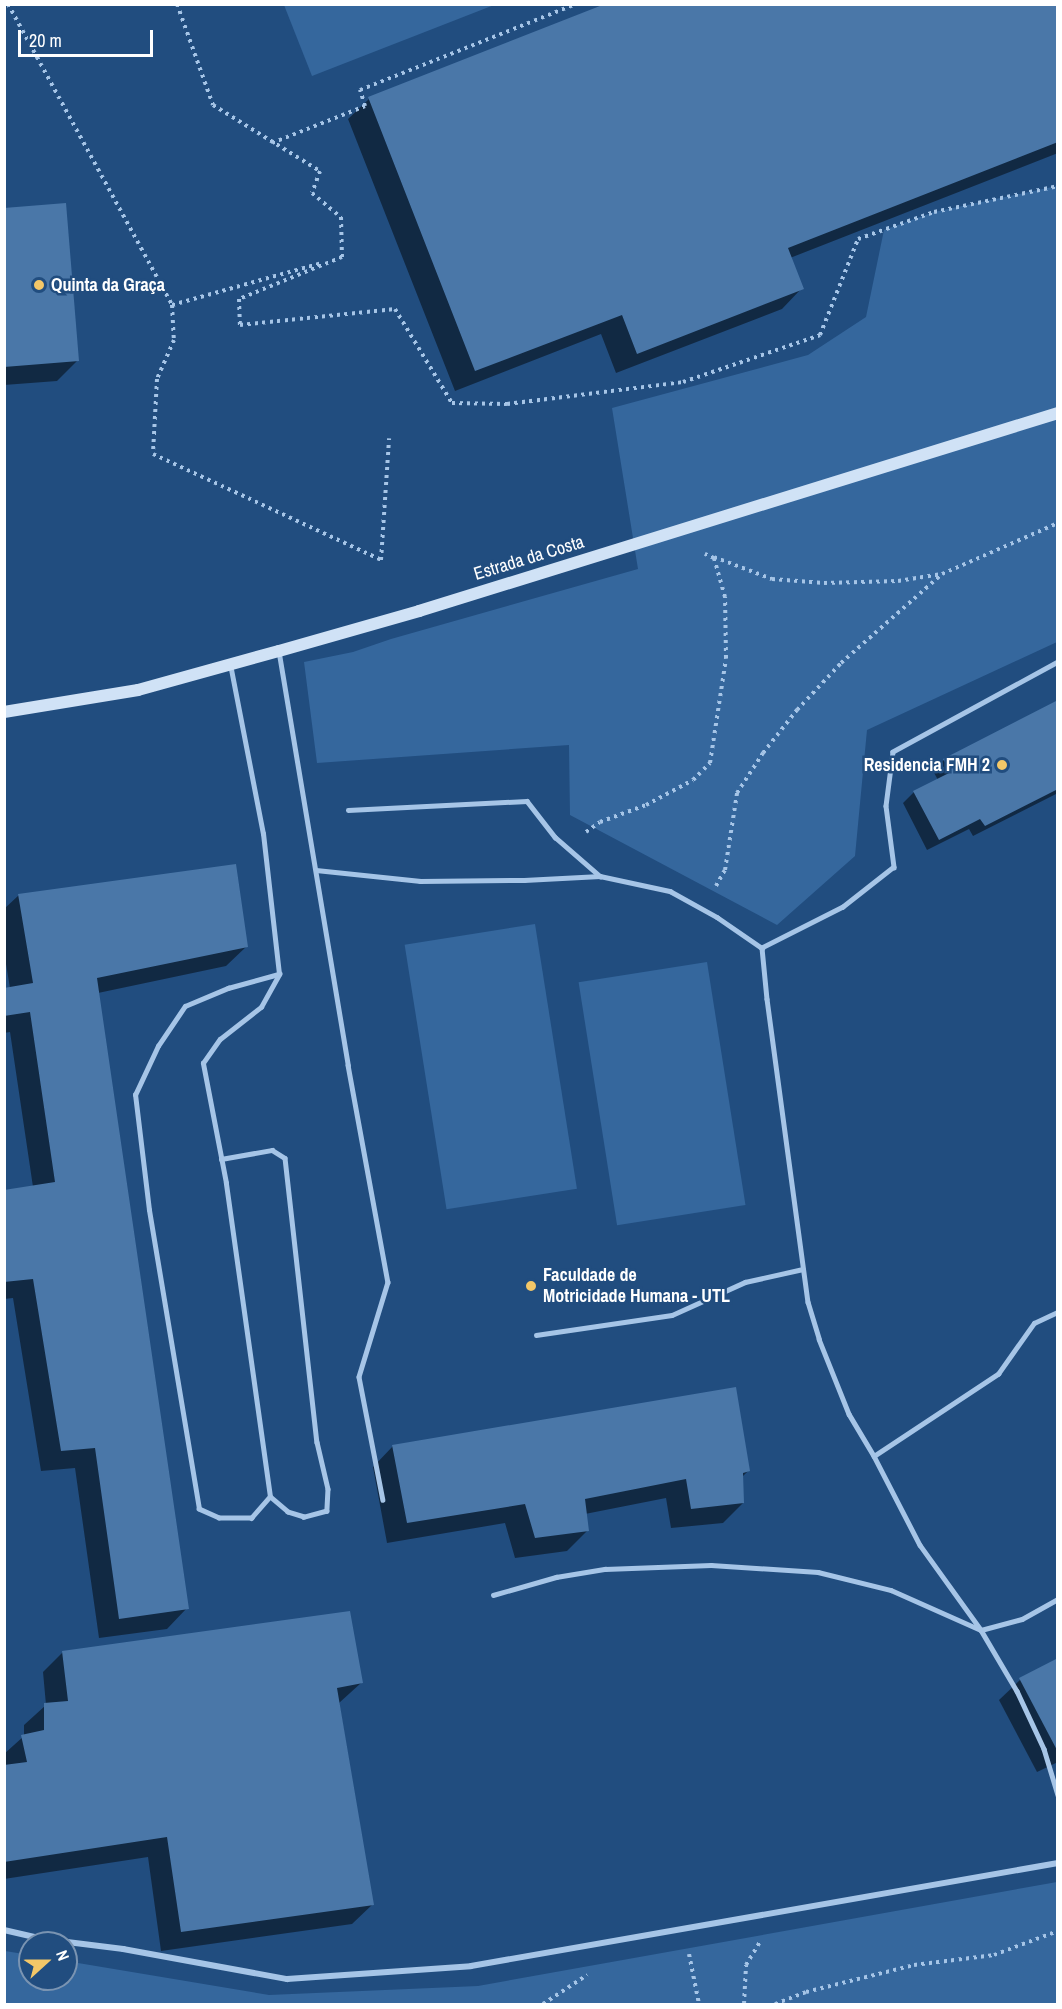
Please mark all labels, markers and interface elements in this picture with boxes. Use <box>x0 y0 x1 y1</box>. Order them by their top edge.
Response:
scale bar <box>21 18 156 56</box>
text: 20 m <box>29 28 62 53</box>
place label: Quinta da Graça <box>51 274 165 296</box>
marker: Quinta da Graça <box>32 278 46 292</box>
street label: Estrada da Costa <box>471 531 587 585</box>
place label: Residencia FMH 2 <box>864 754 990 776</box>
marker: Residencia FMH 2 <box>995 758 1009 772</box>
place label: Faculdade de Motricidade Humana - UTL <box>543 1265 730 1308</box>
marker: Faculdade de Motricidade Humana - UTL <box>524 1279 538 1293</box>
north arrow <box>18 1931 78 1991</box>
text: N <box>51 1947 75 1964</box>

